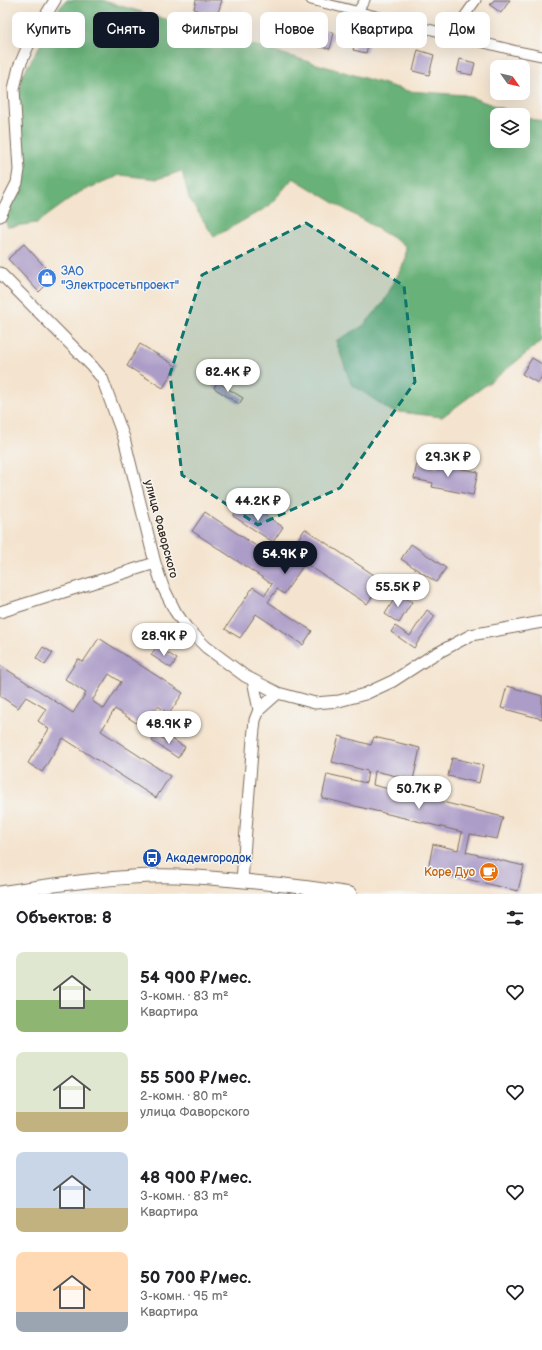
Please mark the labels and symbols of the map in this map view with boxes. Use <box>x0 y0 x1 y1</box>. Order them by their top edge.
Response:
north arrow <box>490 60 530 100</box>
place label: ЗАО "Электросетьпроект" <box>61 264 179 293</box>
shop icon: ЗАО "Электросетьпроект" <box>36 267 58 289</box>
pin: 82.4K ₽ <box>191 359 265 393</box>
pin: 29.3K ₽ <box>411 444 485 478</box>
street label: улица Фаворского <box>141 478 181 580</box>
pin: 44.2K ₽ <box>221 488 295 522</box>
pin: 54.9K ₽ <box>248 541 322 575</box>
pin: 55.5K ₽ <box>361 574 435 608</box>
pin: 28.9K ₽ <box>127 623 201 657</box>
pin: 48.9K ₽ <box>132 711 206 745</box>
pin: 50.7K ₽ <box>382 776 456 810</box>
bus stop icon: Академгородок <box>141 847 163 869</box>
place label: Академгородок <box>165 851 252 866</box>
cafe icon: Коре Дуо <box>478 861 500 883</box>
place label: Коре Дуо <box>424 865 475 880</box>

